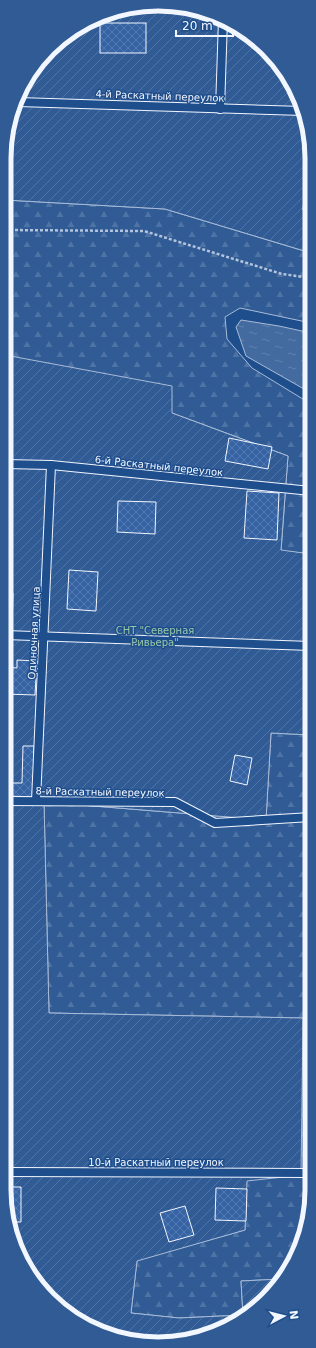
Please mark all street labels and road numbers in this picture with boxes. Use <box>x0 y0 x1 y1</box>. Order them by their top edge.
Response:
street label: 4-й Раскатный переулок <box>95 88 225 104</box>
street label: 6-й Раскатный переулок <box>94 454 224 478</box>
street label: Одиночная улица <box>26 586 42 680</box>
street label: 8-й Раскатный переулок <box>35 785 165 799</box>
street label: 10-й Раскатный переулок <box>88 1157 224 1168</box>

